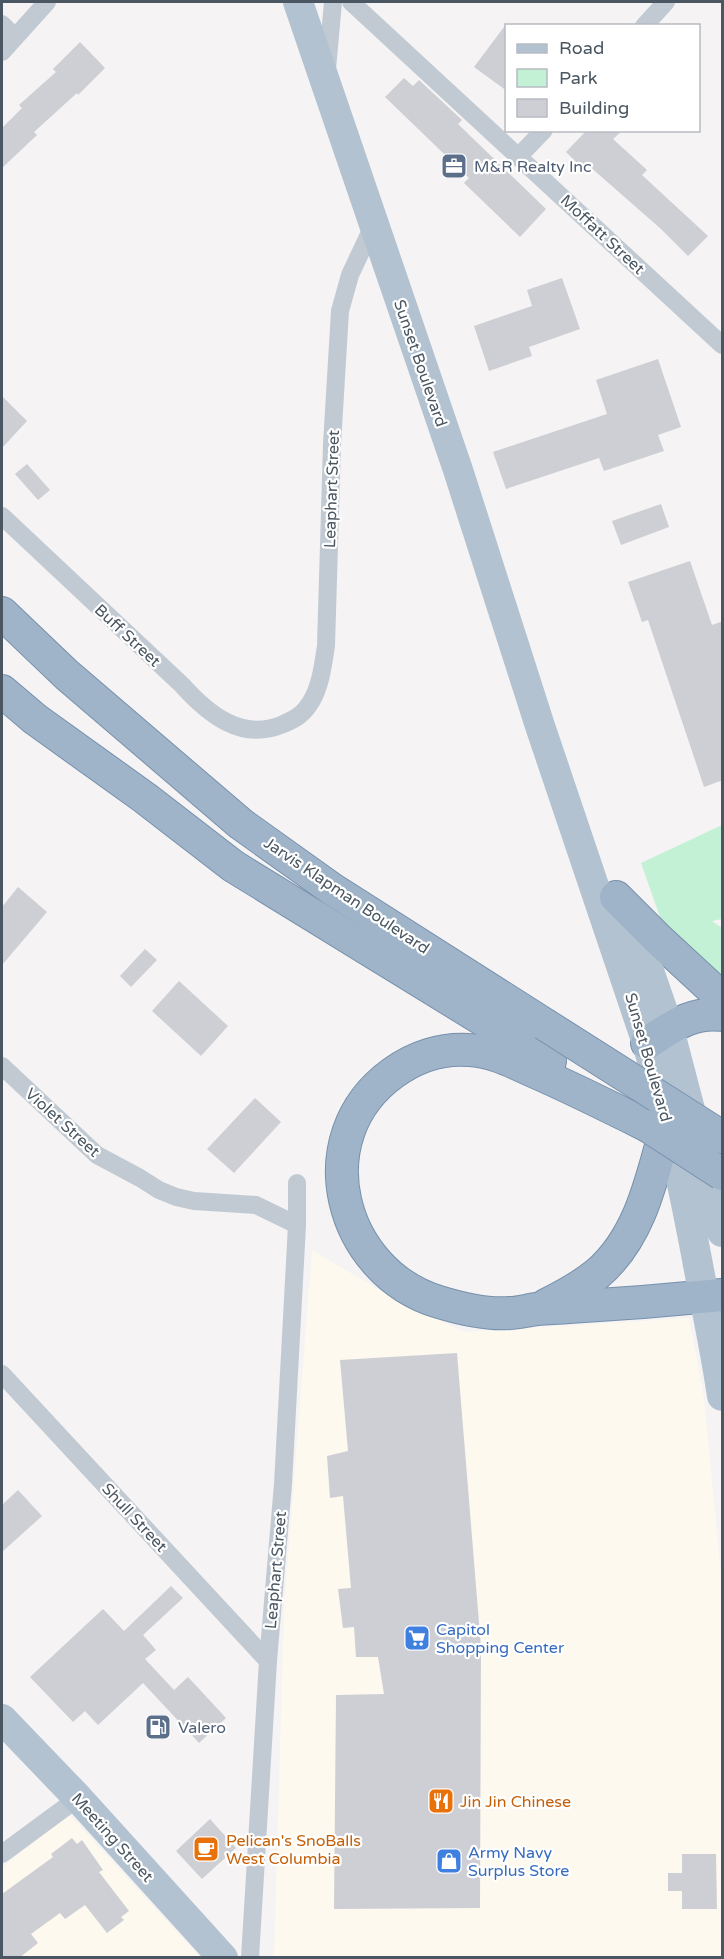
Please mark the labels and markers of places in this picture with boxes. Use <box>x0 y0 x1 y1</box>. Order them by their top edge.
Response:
office icon: M&R Realty Inc <box>439 151 469 181</box>
place label: M&R Realty Inc <box>474 157 592 177</box>
place label: Capitol Shopping Center <box>436 1620 565 1658</box>
supermarket icon: Capitol Shopping Center <box>402 1623 432 1653</box>
fuel station icon: Valero <box>143 1712 173 1742</box>
place label: Valero <box>178 1718 226 1738</box>
restaurant icon: Jin Jin Chinese <box>426 1786 456 1816</box>
place label: Jin Jin Chinese <box>460 1792 571 1812</box>
place label: Pelican's SnoBalls West Columbia <box>226 1831 361 1869</box>
cafe icon: Pelican's SnoBalls West Columbia <box>191 1834 221 1864</box>
place label: Army Navy Surplus Store <box>468 1843 569 1881</box>
shop icon: Army Navy Surplus Store <box>434 1846 464 1876</box>

